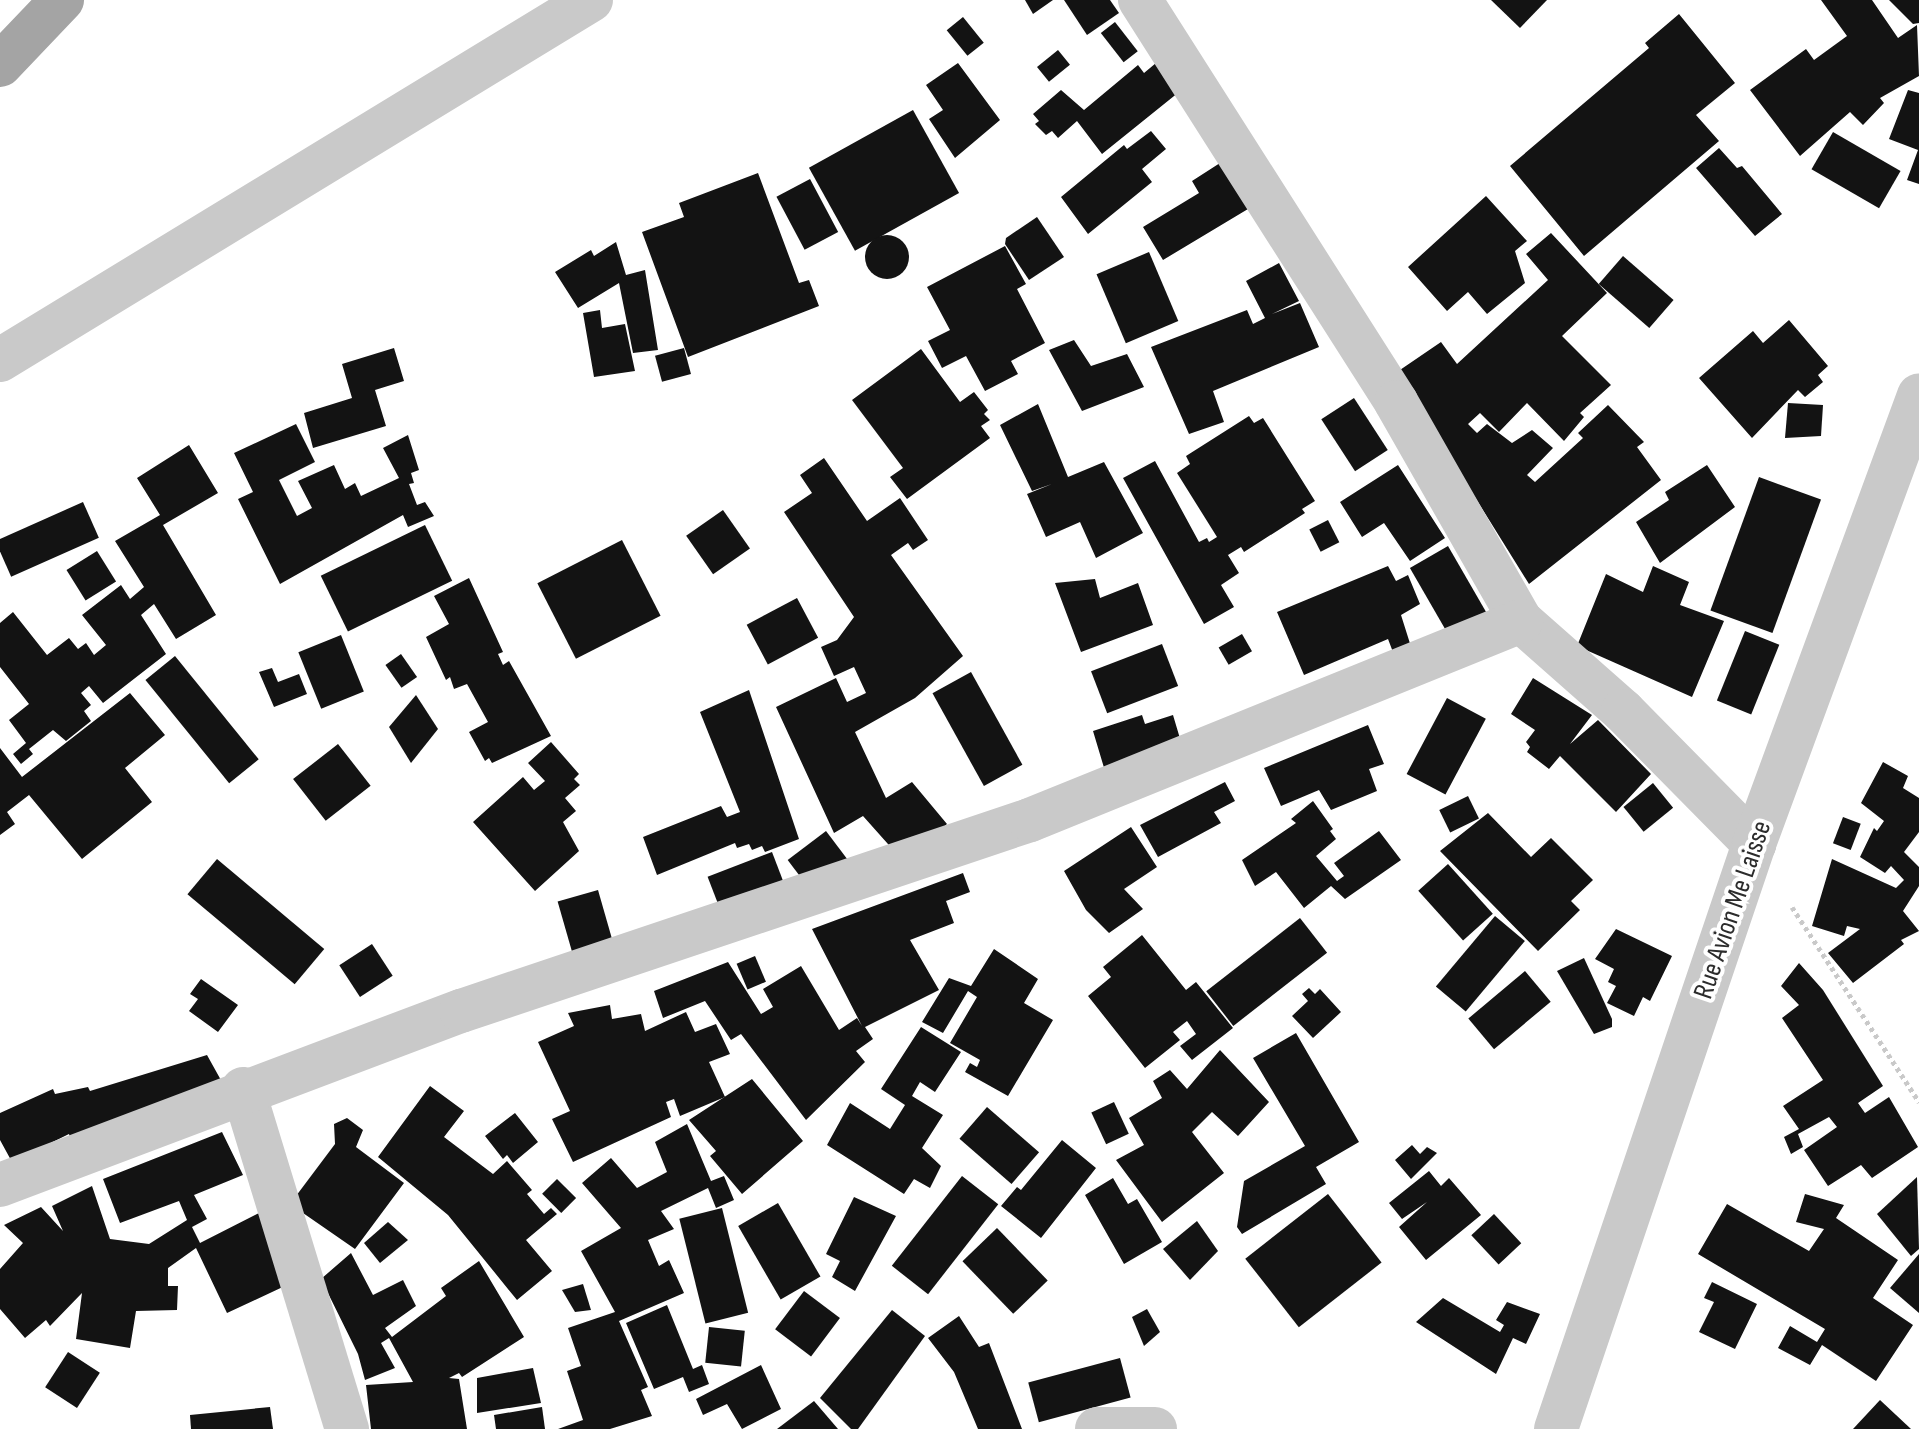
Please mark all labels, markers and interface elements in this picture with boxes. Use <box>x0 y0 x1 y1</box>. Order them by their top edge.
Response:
street label: Rue Avion Me Laisse <box>1687 817 1779 1003</box>

